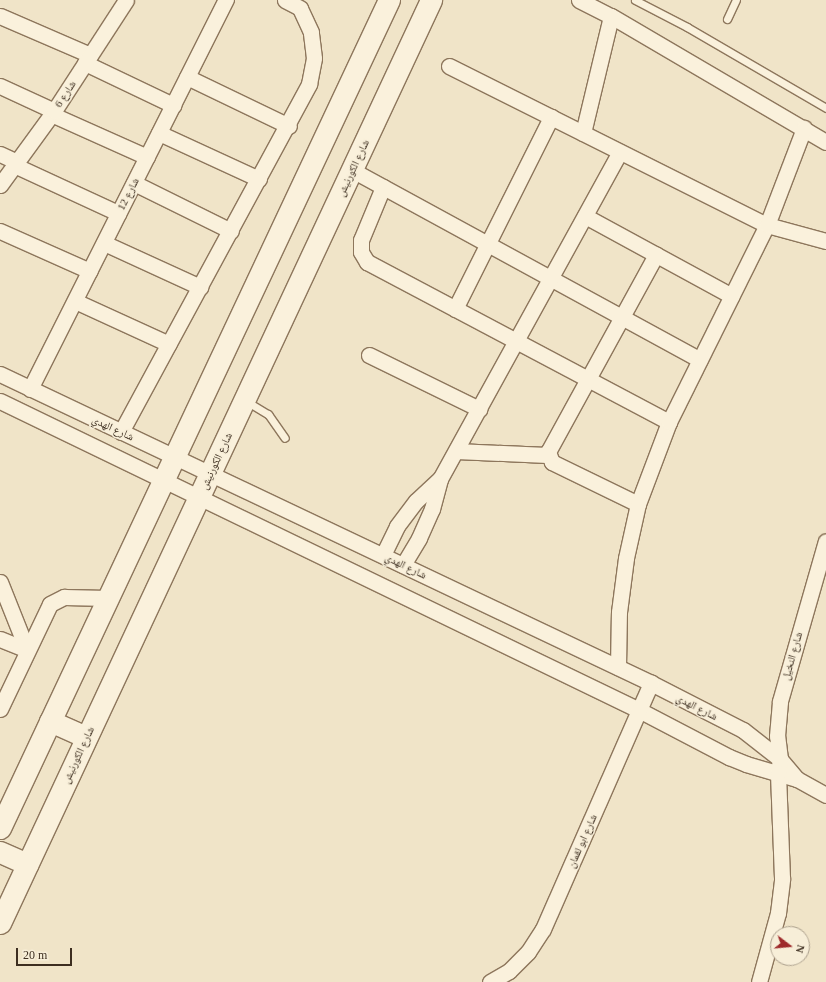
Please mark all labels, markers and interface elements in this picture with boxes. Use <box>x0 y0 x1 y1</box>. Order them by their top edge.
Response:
street label: شارع 6 <box>52 78 78 110</box>
street label: شارع الكورنيش <box>334 137 372 199</box>
street label: شارع 12 <box>114 176 142 212</box>
street label: شارع الهدي <box>90 413 136 443</box>
street label: شارع الكورنيش <box>197 430 235 492</box>
street label: شارع الهدي <box>383 550 429 582</box>
street label: شارع النخيل <box>779 630 805 682</box>
street label: شارع الهدي <box>674 691 720 723</box>
street label: شارع الكورنيش <box>59 724 97 786</box>
street label: شارع ابو لقمان <box>564 812 600 870</box>
north arrow <box>770 926 810 966</box>
scale bar <box>18 940 74 966</box>
text: N <box>794 944 807 955</box>
text: 20 m <box>23 948 47 962</box>

